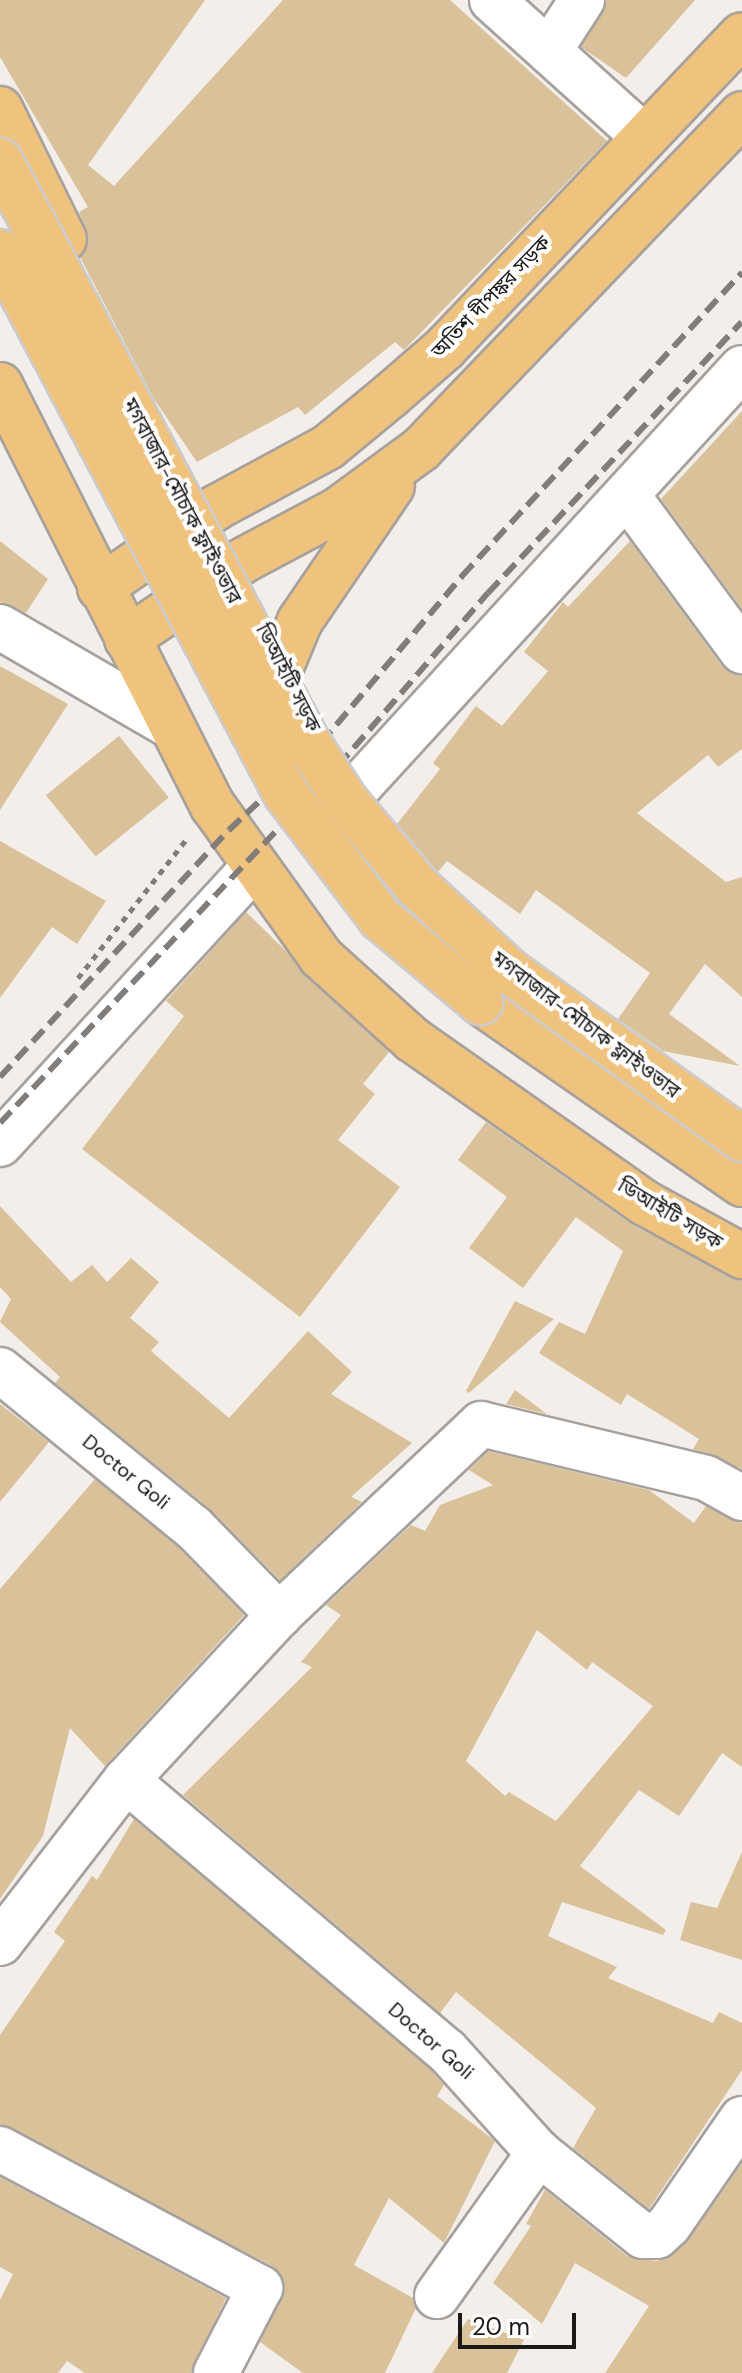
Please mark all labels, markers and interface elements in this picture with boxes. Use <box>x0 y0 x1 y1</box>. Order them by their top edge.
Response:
street label: অতিশ দীপঙ্কর সড়ক <box>427 231 555 363</box>
street label: মগবাজার-মৌচাক ফ্লাইওভার <box>118 394 246 608</box>
street label: ডিআইটি সড়ক <box>251 620 325 736</box>
street label: মগবাজার-মৌচাক ফ্লাইওভার <box>487 947 685 1103</box>
street label: ডিআইটি সড়ক <box>613 1173 727 1255</box>
street label: Doctor Goli <box>78 1430 174 1514</box>
street label: Doctor Goli <box>383 1997 479 2085</box>
scale bar <box>462 2297 580 2347</box>
text: 20 m <box>472 2311 530 2342</box>

